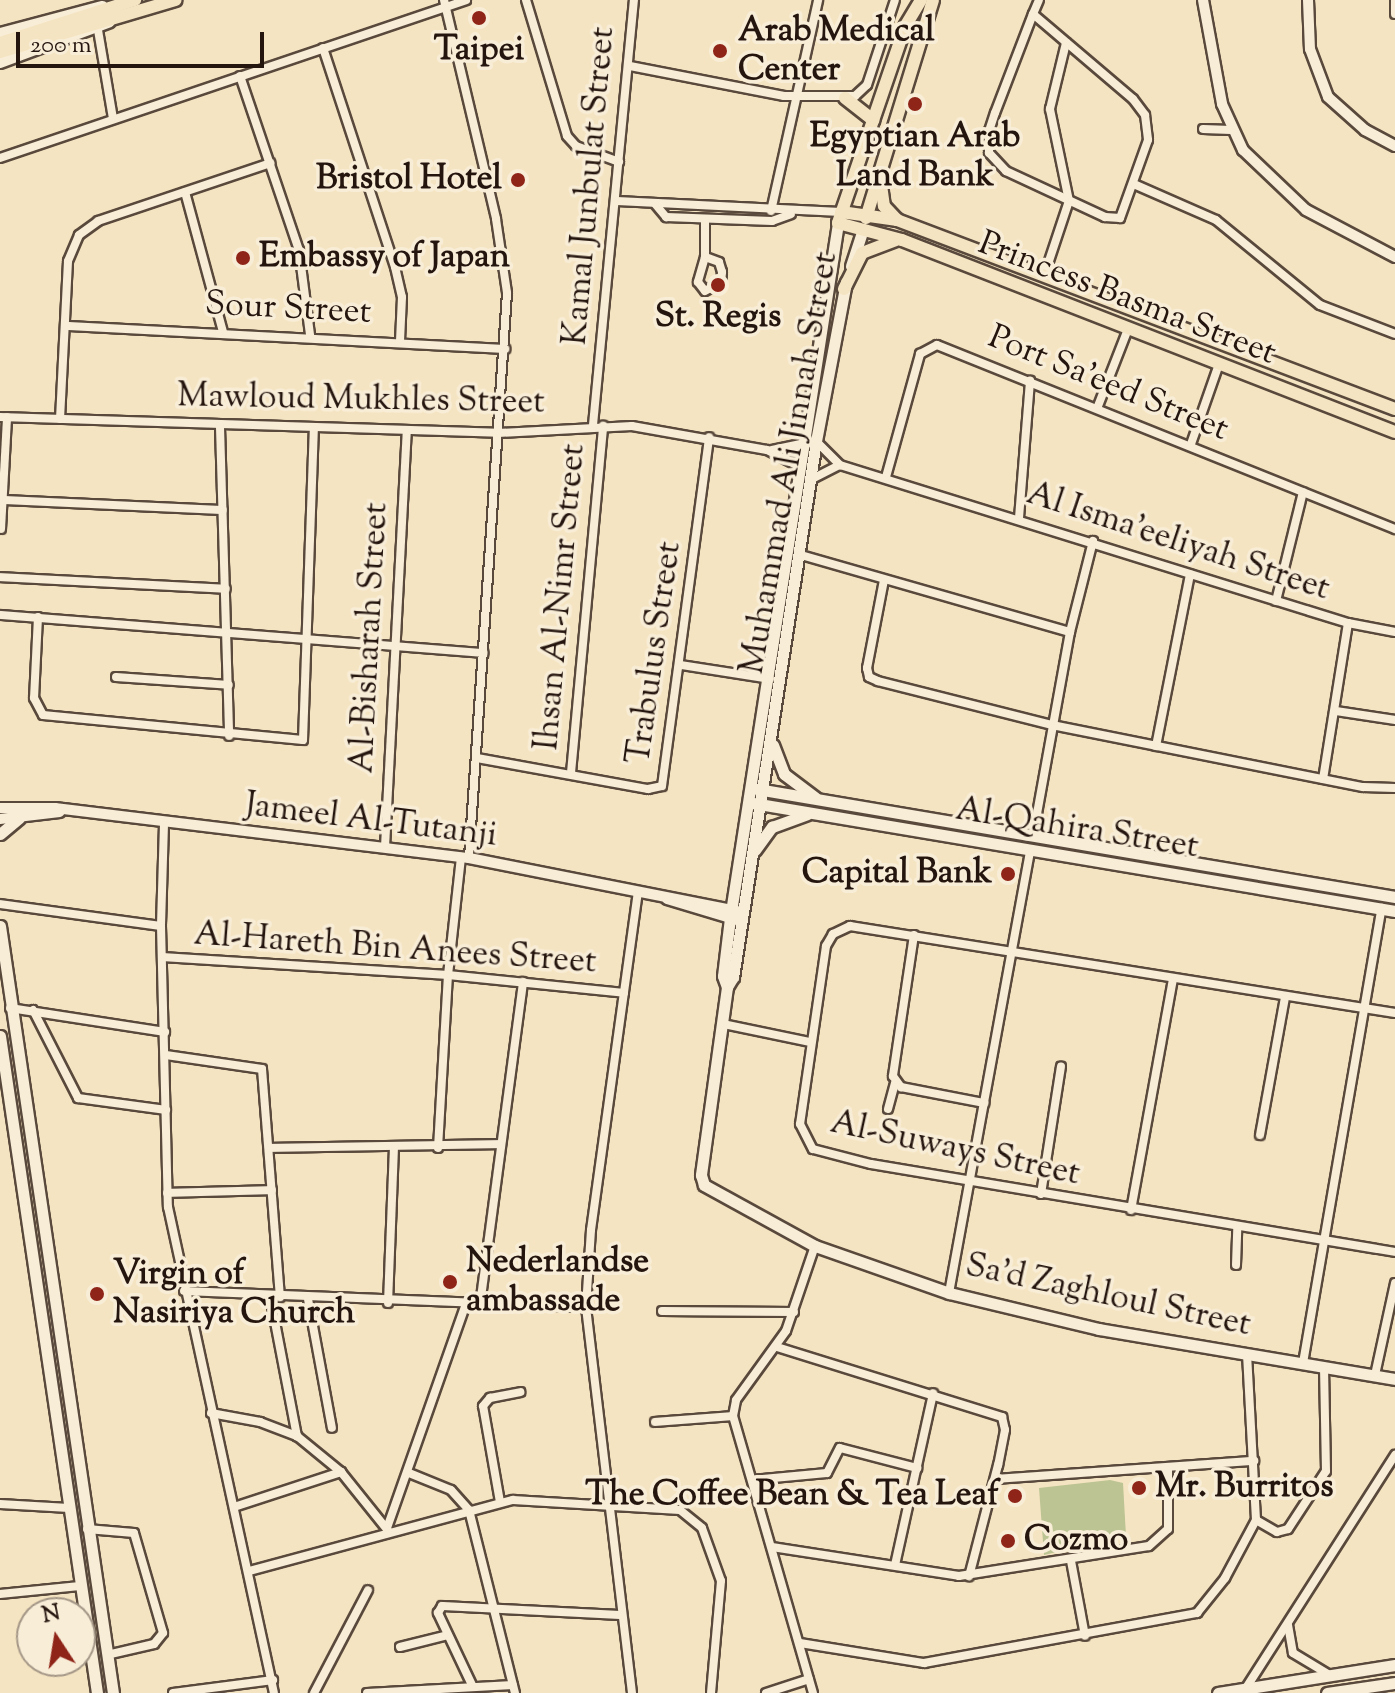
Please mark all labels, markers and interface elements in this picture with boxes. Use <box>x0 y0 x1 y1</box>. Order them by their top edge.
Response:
marker: Taipei <box>470 9 488 27</box>
place label: Arab Medical Center <box>738 11 935 90</box>
scale bar <box>20 16 268 66</box>
street label: Kamal Junbulat Street <box>556 25 624 347</box>
text: 200 m <box>30 29 92 63</box>
place label: Taipei <box>434 31 524 71</box>
marker: Arab Medical Center <box>709 40 731 62</box>
marker: Egyptian Arab Land Bank <box>906 95 924 113</box>
place label: Egyptian Arab Land Bank <box>810 117 1020 196</box>
place label: Bristol Hotel <box>316 160 502 200</box>
marker: Bristol Hotel <box>509 171 527 189</box>
street label: Princess Basma Street <box>973 223 1281 375</box>
place label: Embassy of Japan <box>259 238 510 278</box>
marker: Embassy of Japan <box>234 249 252 267</box>
street label: Muhammad Ali Jinnah Street <box>733 249 847 677</box>
marker: St. Regis <box>709 276 727 294</box>
street label: Sour Street <box>204 284 372 334</box>
place label: St. Regis <box>655 298 781 338</box>
street label: Port Sa'eed Street <box>982 317 1234 451</box>
street label: Mawloud Mukhles Street <box>177 376 545 424</box>
street label: Ihsan Al-Nimr Street <box>527 442 595 752</box>
street label: Al Isma'eeliyah Street <box>1021 474 1335 610</box>
street label: Al-Bisharah Street <box>343 501 397 775</box>
street label: Trabulus Street <box>619 539 691 767</box>
street label: Jameel Al-Tutanji <box>243 785 499 857</box>
street label: Al-Qahira Street <box>953 790 1201 868</box>
place label: Capital Bank <box>802 854 992 894</box>
marker: Capital Bank <box>999 865 1017 883</box>
street label: Al-Hareth Bin Anees Street <box>192 915 598 983</box>
street label: Al-Suways Street <box>826 1103 1084 1195</box>
place label: Nederlandse ambassade <box>466 1242 649 1322</box>
street label: Sa'd Zaghloul Street <box>962 1246 1254 1346</box>
place label: Virgin of Nasiriya Church <box>113 1254 355 1334</box>
marker: Nederlandse ambassade <box>441 1273 459 1291</box>
marker: Virgin of Nasiriya Church <box>88 1285 106 1303</box>
place label: Mr. Burritos <box>1155 1468 1334 1508</box>
place label: The Coffee Bean & Tea Leaf <box>585 1476 999 1516</box>
marker: Mr. Burritos <box>1130 1479 1148 1497</box>
marker: The Coffee Bean & Tea Leaf <box>1006 1487 1024 1505</box>
place label: Cozmo <box>1024 1521 1128 1561</box>
marker: Cozmo <box>999 1532 1017 1550</box>
north arrow <box>16 1597 96 1677</box>
text: N <box>40 1598 63 1633</box>

